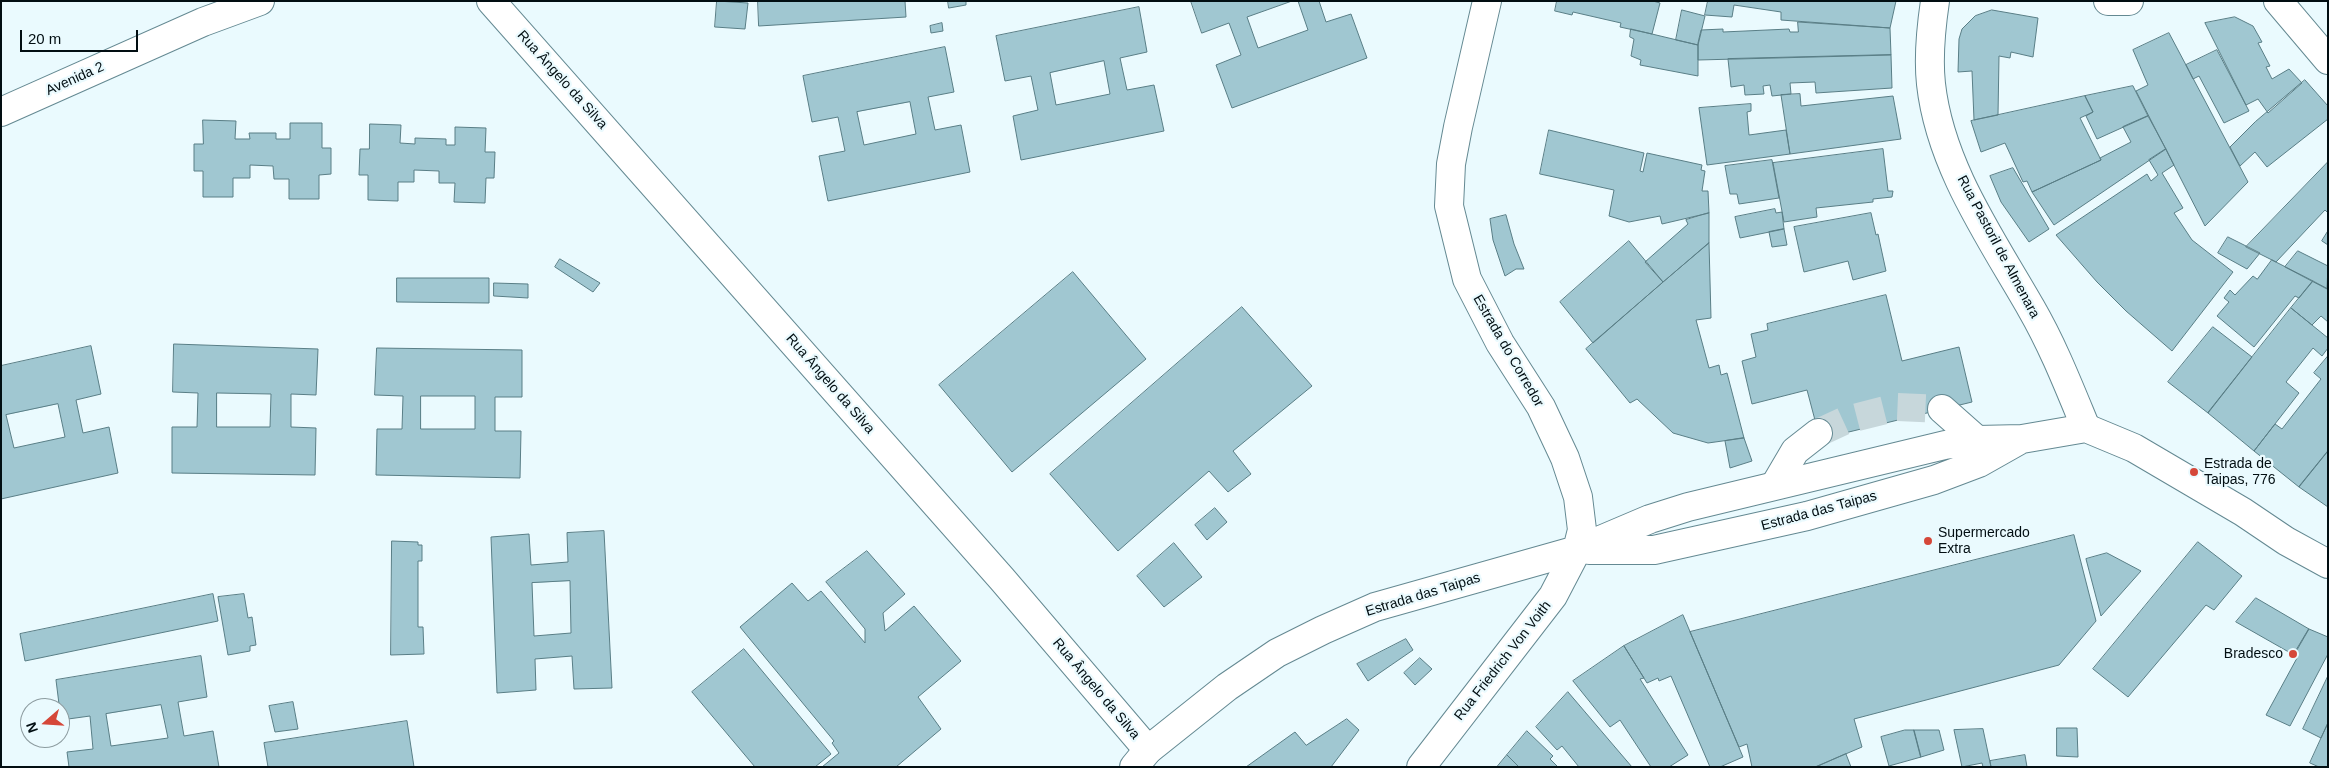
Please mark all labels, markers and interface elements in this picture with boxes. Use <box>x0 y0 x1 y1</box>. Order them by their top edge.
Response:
scale bar <box>22 20 140 52</box>
street label: Rua Ângelo da Silva <box>513 27 611 133</box>
text: 20 m <box>28 30 61 47</box>
street label: Avenida 2 <box>43 59 107 99</box>
street label: Rua Pastoril de Almenara <box>1953 173 2043 321</box>
street label: Estrada do Corredor <box>1469 292 1547 410</box>
street label: Rua Ângelo da Silva <box>782 331 878 437</box>
place label: Estrada de Taipas, 776 <box>2204 456 2276 488</box>
marker: Estrada de Taipas, 776 <box>2188 466 2200 478</box>
street label: Estrada das Taipas <box>1759 487 1879 535</box>
place label: Supermercado Extra <box>1938 525 2030 558</box>
marker: Supermercado Extra <box>1922 535 1934 547</box>
street label: Estrada das Taipas <box>1364 570 1482 620</box>
street label: Rua Friedrich Von Voith <box>1451 598 1555 724</box>
street label: Rua Ângelo da Silva <box>1049 635 1143 743</box>
place label: Bradesco <box>2224 646 2283 662</box>
marker: Bradesco <box>2287 648 2299 660</box>
north arrow <box>20 698 70 748</box>
text: N <box>23 720 41 735</box>

